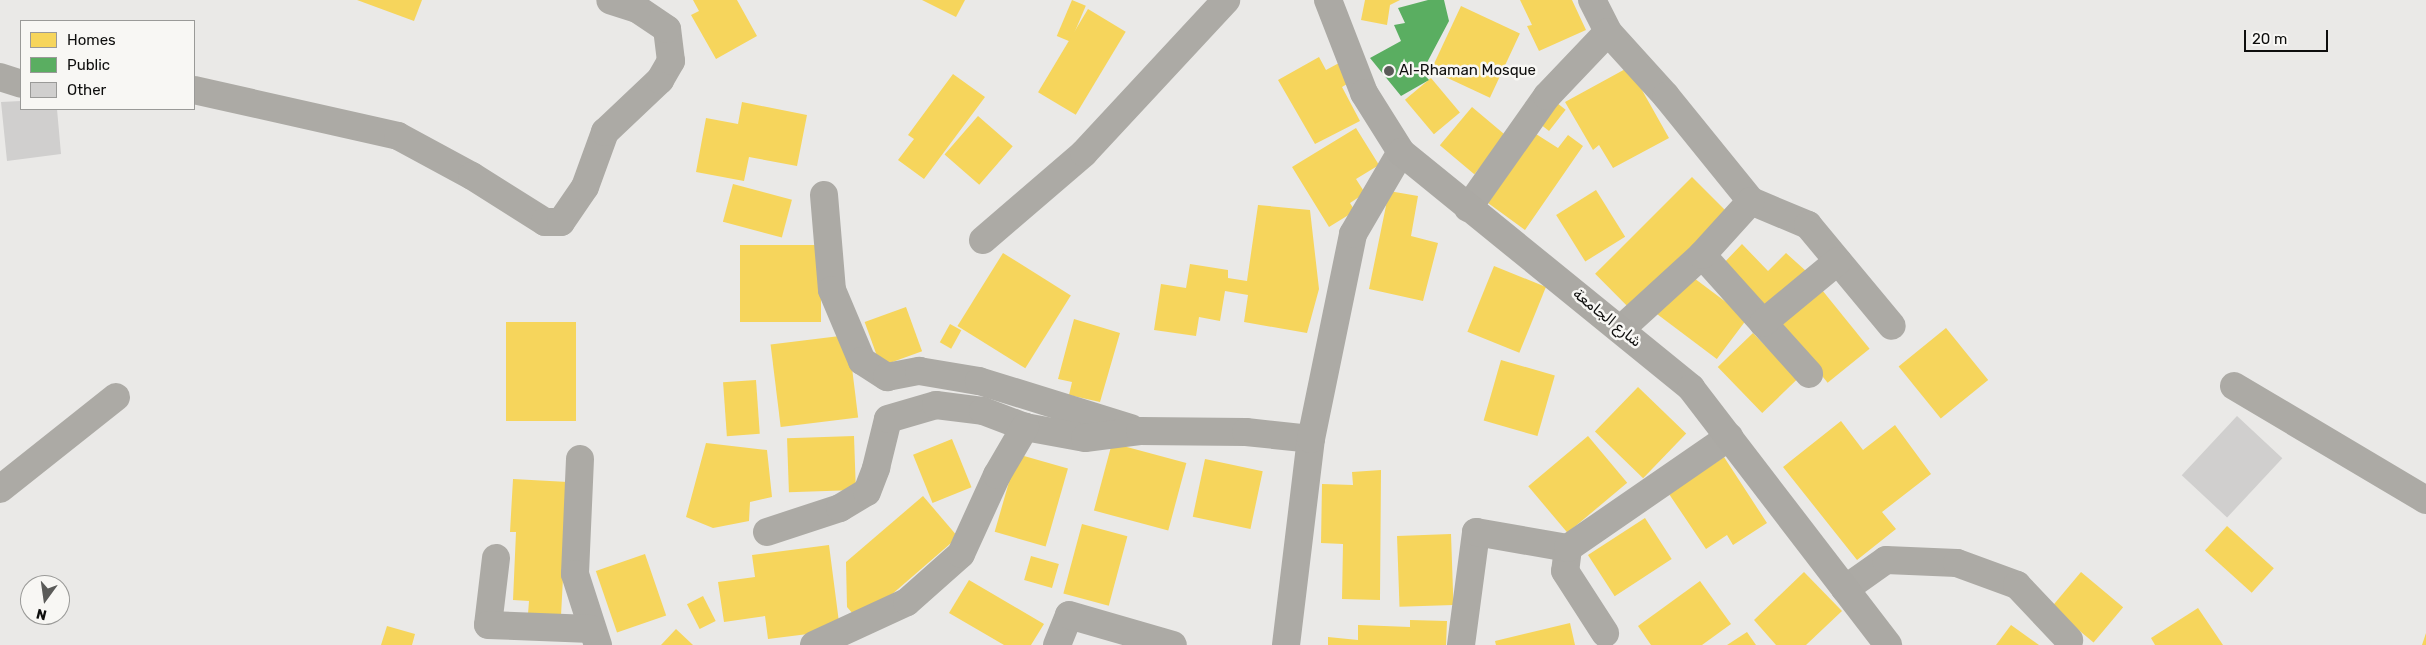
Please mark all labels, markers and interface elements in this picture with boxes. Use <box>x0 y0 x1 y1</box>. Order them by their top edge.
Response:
legend <box>20 20 195 110</box>
scale bar <box>2246 20 2330 52</box>
text: 20 m <box>2252 30 2287 48</box>
text: Homes <box>67 31 116 49</box>
text: Public <box>67 56 110 74</box>
place label: Al-Rhaman Mosque <box>1399 62 1536 80</box>
marker: Al-Rhaman Mosque <box>1383 65 1395 77</box>
text: Other <box>67 81 106 99</box>
street label: شارع الجامعة <box>1569 285 1645 351</box>
north arrow <box>20 575 70 625</box>
text: N <box>35 605 48 624</box>

